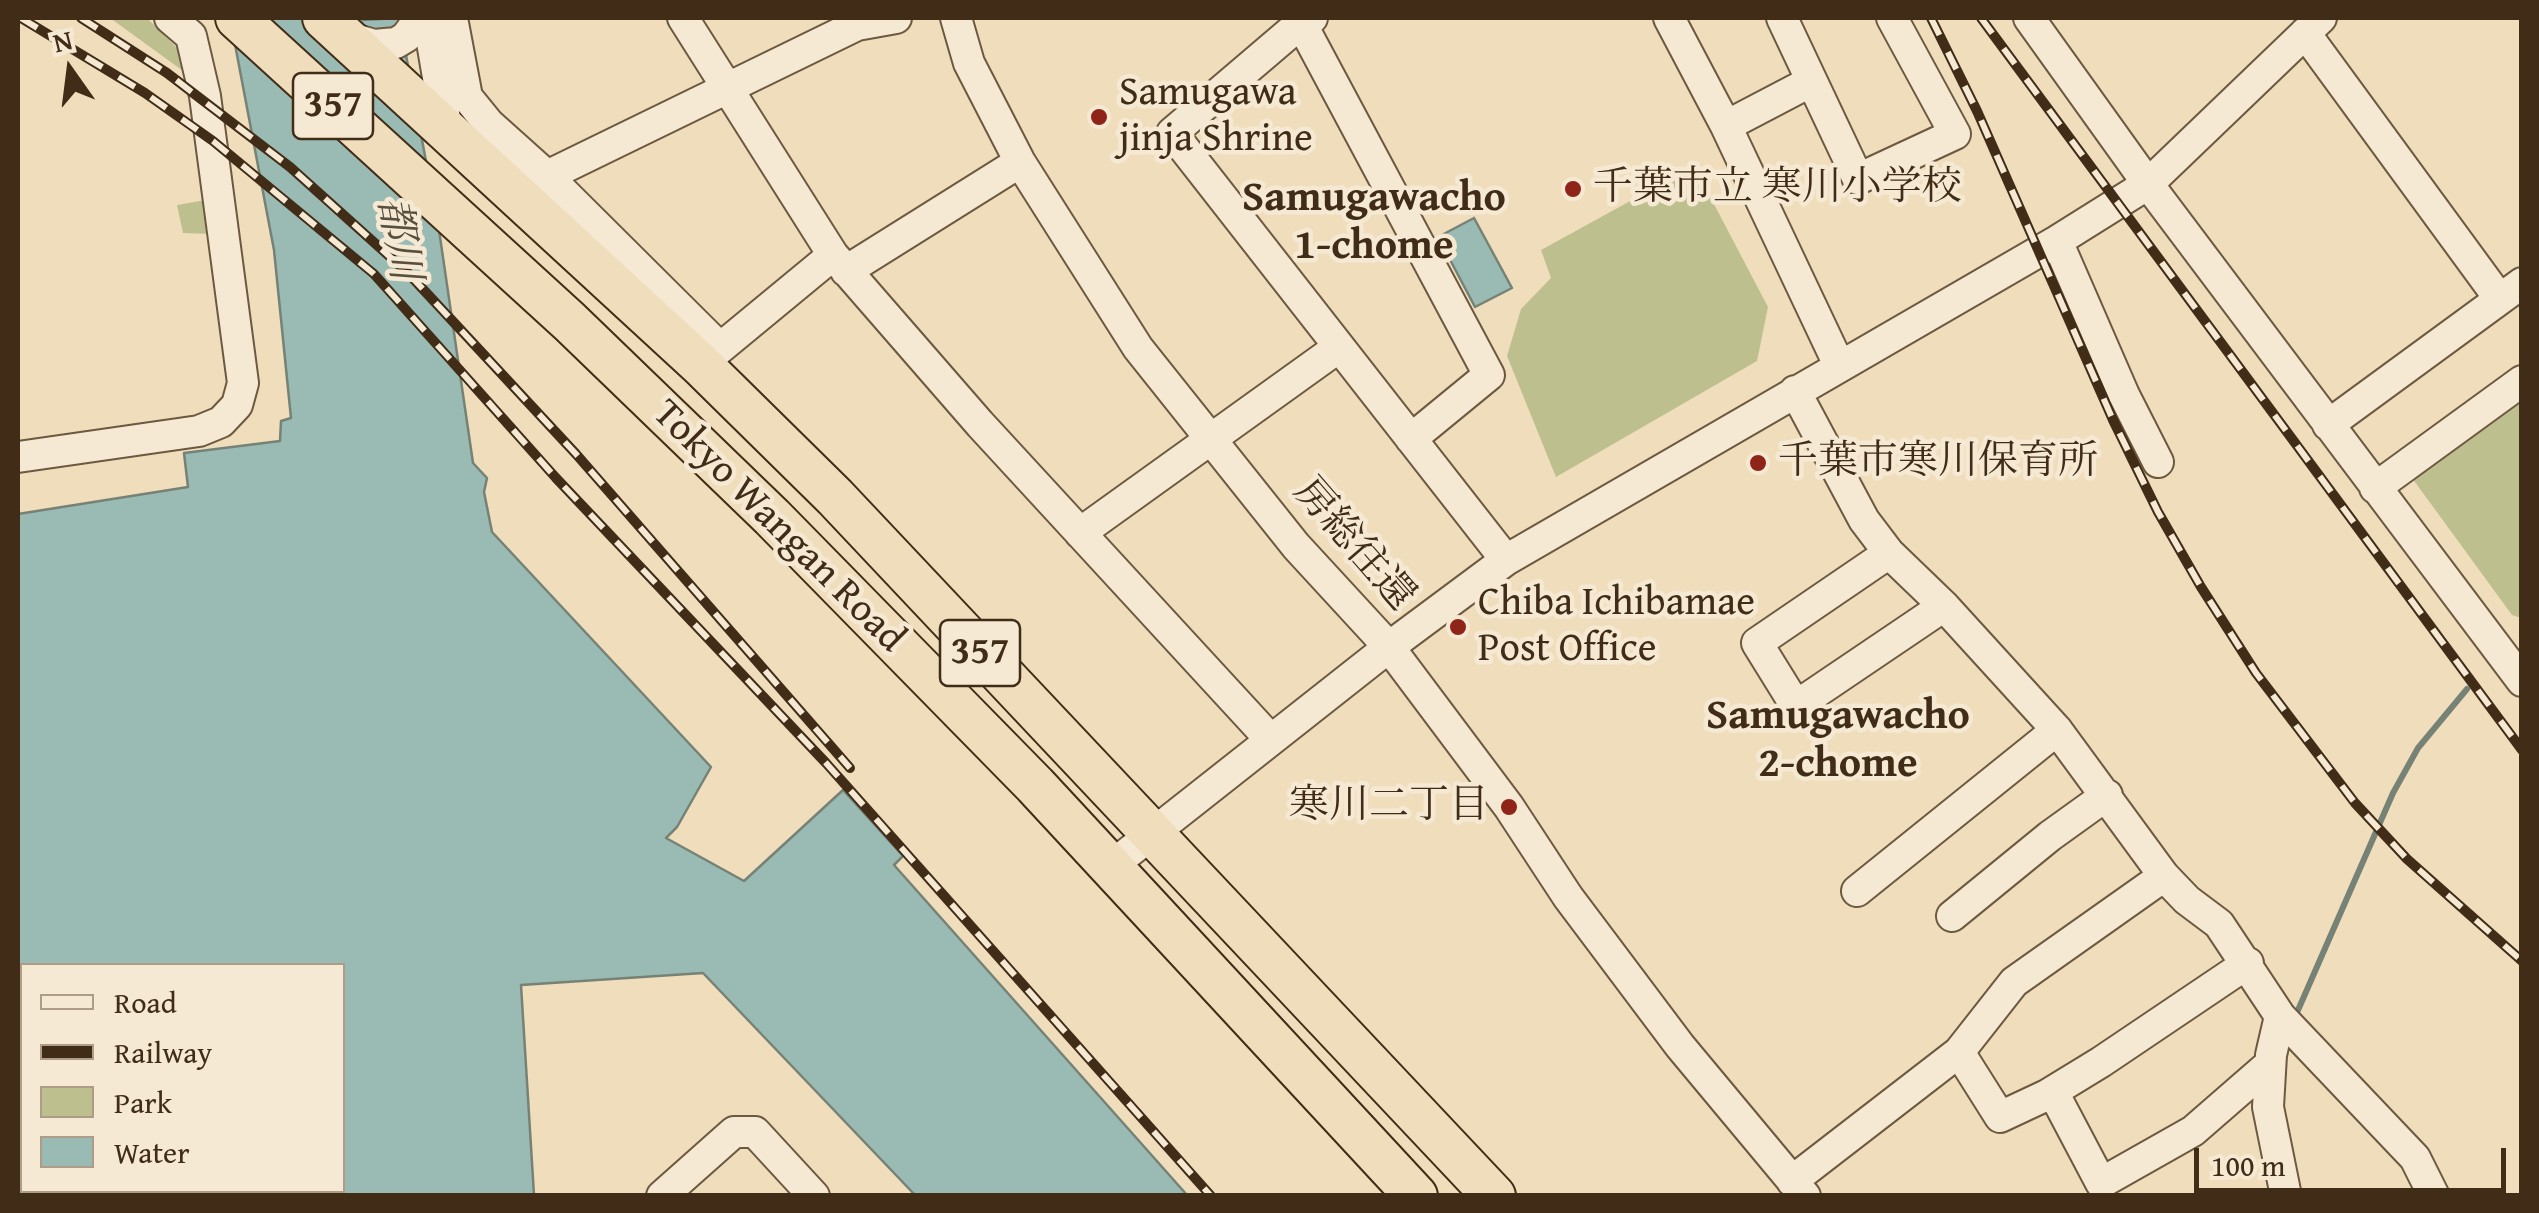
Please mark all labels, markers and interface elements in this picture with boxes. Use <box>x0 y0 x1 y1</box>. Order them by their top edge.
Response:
text: N <box>49 18 77 63</box>
north arrow <box>20 20 120 120</box>
place label: Samugawa jinja Shrine <box>1119 70 1313 164</box>
road number: 357 <box>293 73 373 139</box>
marker: Samugawa jinja Shrine <box>1088 106 1110 128</box>
place label: 千葉市立 寒川小学校 <box>1593 165 1962 213</box>
district label: Samugawacho 1-chome <box>1242 174 1506 272</box>
marker: 千葉市立 寒川小学校 <box>1562 178 1584 200</box>
water label: 都川 <box>365 193 429 285</box>
street label: Tokyo Wangan Road <box>642 391 914 663</box>
place label: 千葉市寒川保育所 <box>1778 439 2098 487</box>
marker: 千葉市寒川保育所 <box>1747 452 1769 474</box>
street label: 房総往還 <box>1282 469 1424 621</box>
place label: Chiba Ichibamae Post Office <box>1478 580 1755 674</box>
marker: Chiba Ichibamae Post Office <box>1447 616 1469 638</box>
road number: 357 <box>940 620 1020 686</box>
district label: Samugawacho 2-chome <box>1706 692 1970 790</box>
place label: 寒川二丁目 <box>1289 783 1489 831</box>
marker: 寒川二丁目 <box>1498 796 1520 818</box>
legend <box>20 963 345 1193</box>
text: Road <box>114 980 177 1024</box>
text: Railway <box>114 1030 212 1074</box>
text: Park <box>114 1080 172 1124</box>
scale bar <box>2199 1128 2512 1190</box>
text: Water <box>114 1130 190 1174</box>
text: 100 m <box>2211 1143 2285 1187</box>

